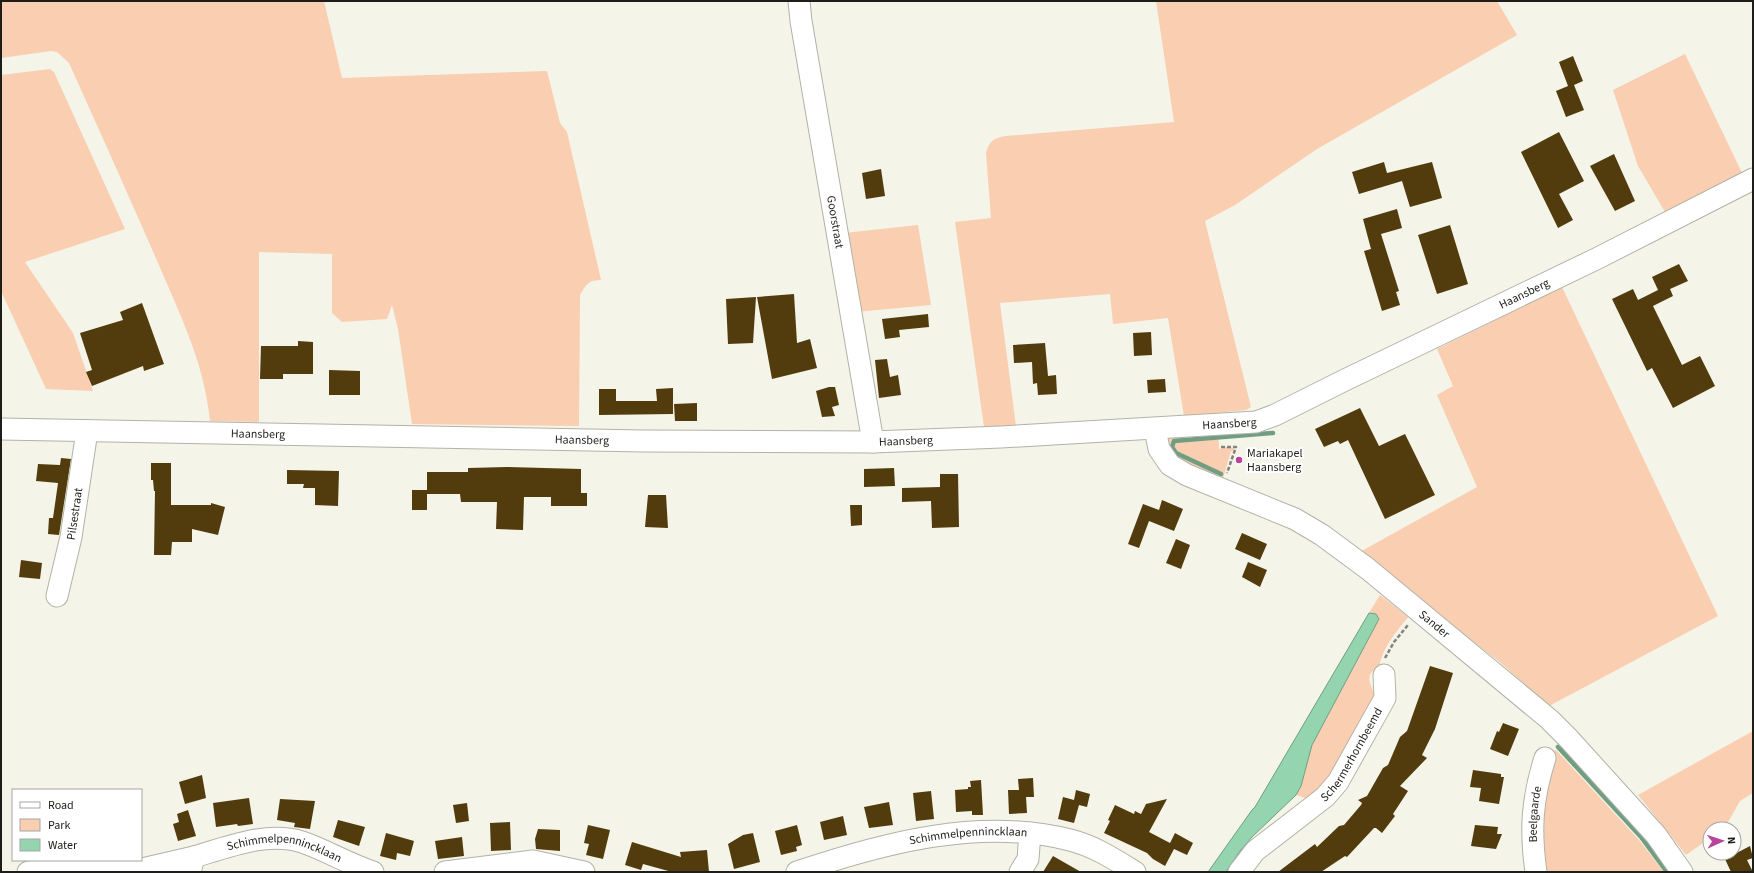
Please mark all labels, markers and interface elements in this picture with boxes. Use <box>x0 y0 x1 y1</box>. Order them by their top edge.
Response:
street label: Goorstraat <box>822 194 848 250</box>
street label: Haansberg <box>1496 274 1552 313</box>
street label: Haansberg <box>1202 413 1257 434</box>
street label: Haansberg <box>231 425 285 443</box>
street label: Haansberg <box>555 431 609 449</box>
street label: Haansberg <box>878 431 933 450</box>
place label: Mariakapel Haansberg <box>1247 445 1302 476</box>
marker: Mariakapel Haansberg <box>1234 455 1244 465</box>
street label: Pilsestraat <box>62 487 87 541</box>
street label: Sander <box>1415 606 1454 643</box>
street label: Schermerhornbeemd <box>1317 704 1387 806</box>
street label: Beelgaarde <box>1524 784 1546 843</box>
legend <box>12 789 142 861</box>
text: Road <box>48 797 74 814</box>
text: Park <box>48 817 70 834</box>
north arrow <box>1702 821 1742 861</box>
street label: Schimmelpennincklaan <box>908 823 1028 849</box>
street label: Schimmelpennincklaan <box>225 830 345 867</box>
text: N <box>1724 836 1739 845</box>
text: Water <box>48 837 78 854</box>

